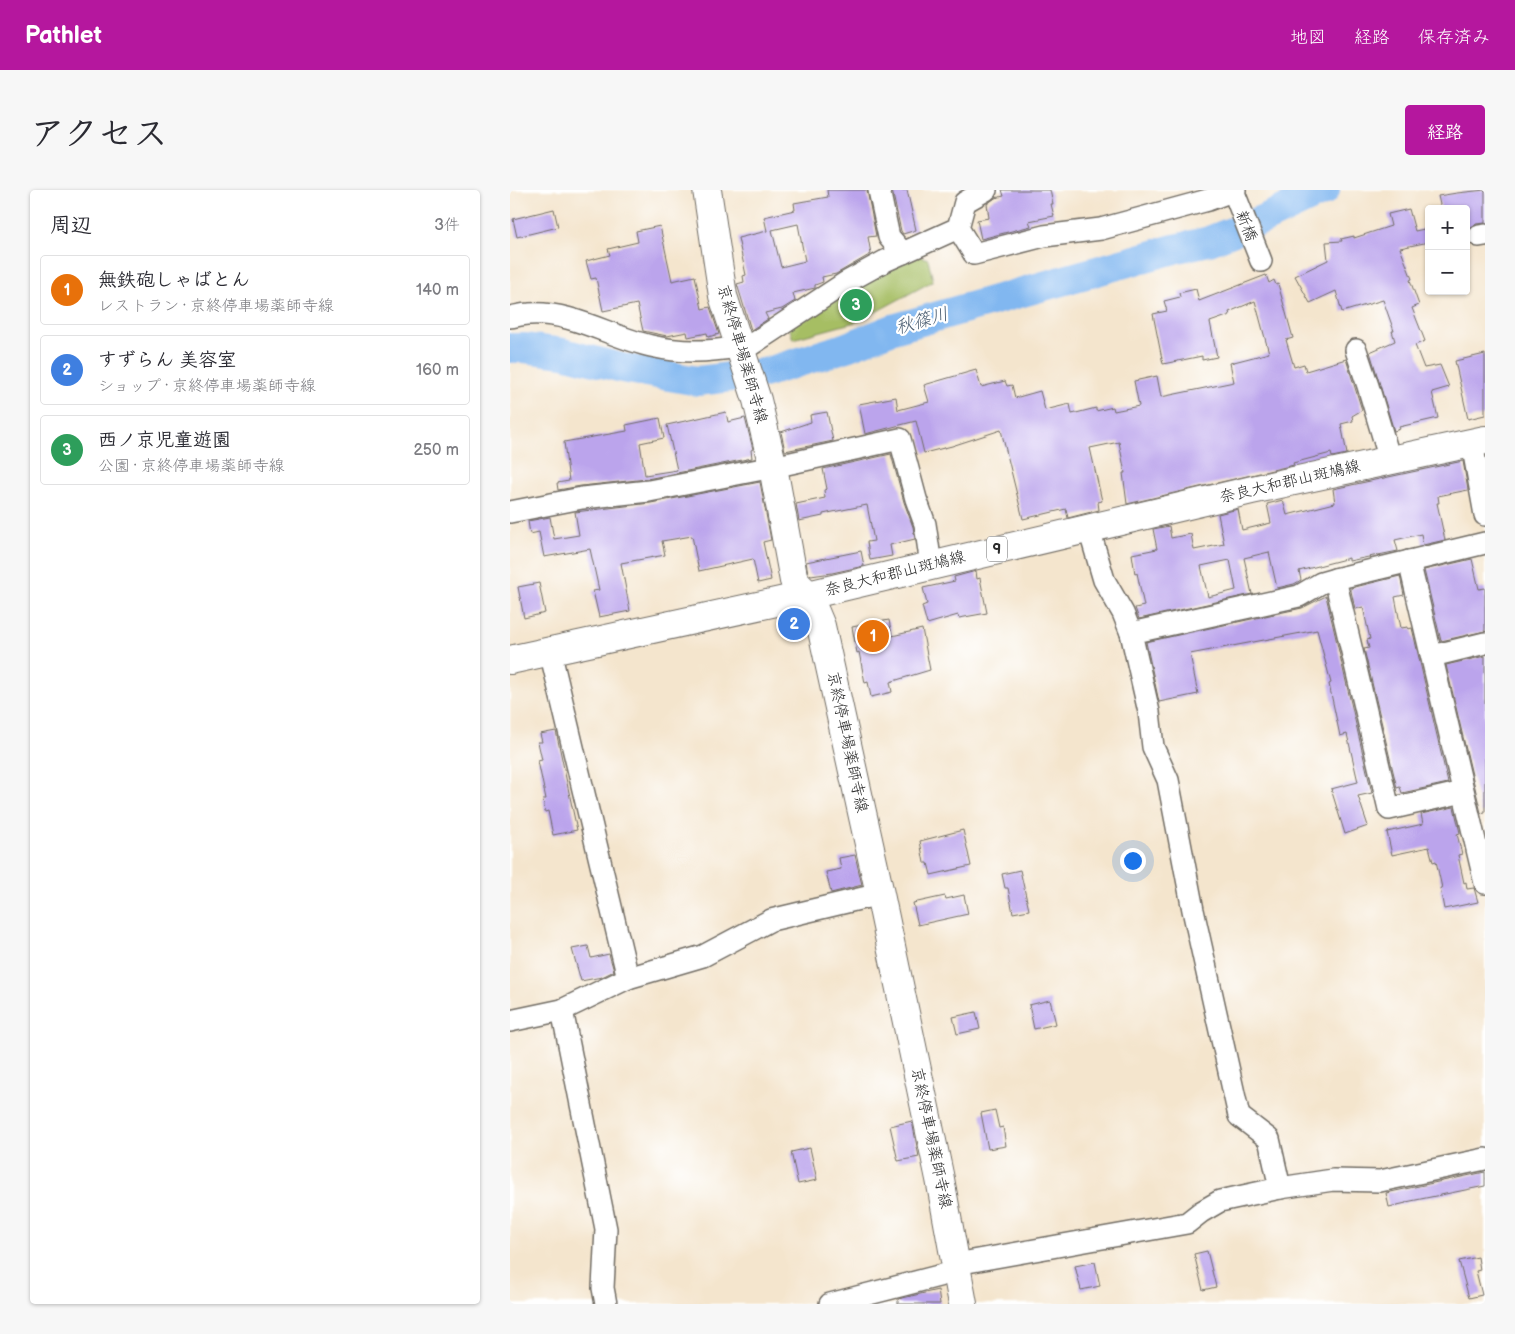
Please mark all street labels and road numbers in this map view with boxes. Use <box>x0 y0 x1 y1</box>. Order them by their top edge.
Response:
street label: 新橋 <box>1231 208 1261 244</box>
street label: 京終停車場薬師寺線 <box>713 282 771 426</box>
street label: 奈良大和郡山斑鳩線 <box>1218 457 1362 507</box>
road number: 9 <box>987 536 1007 562</box>
street label: 奈良大和郡山斑鳩線 <box>823 547 967 601</box>
street label: 京終停車場薬師寺線 <box>823 670 871 814</box>
street label: 京終停車場薬師寺線 <box>907 1066 955 1210</box>

